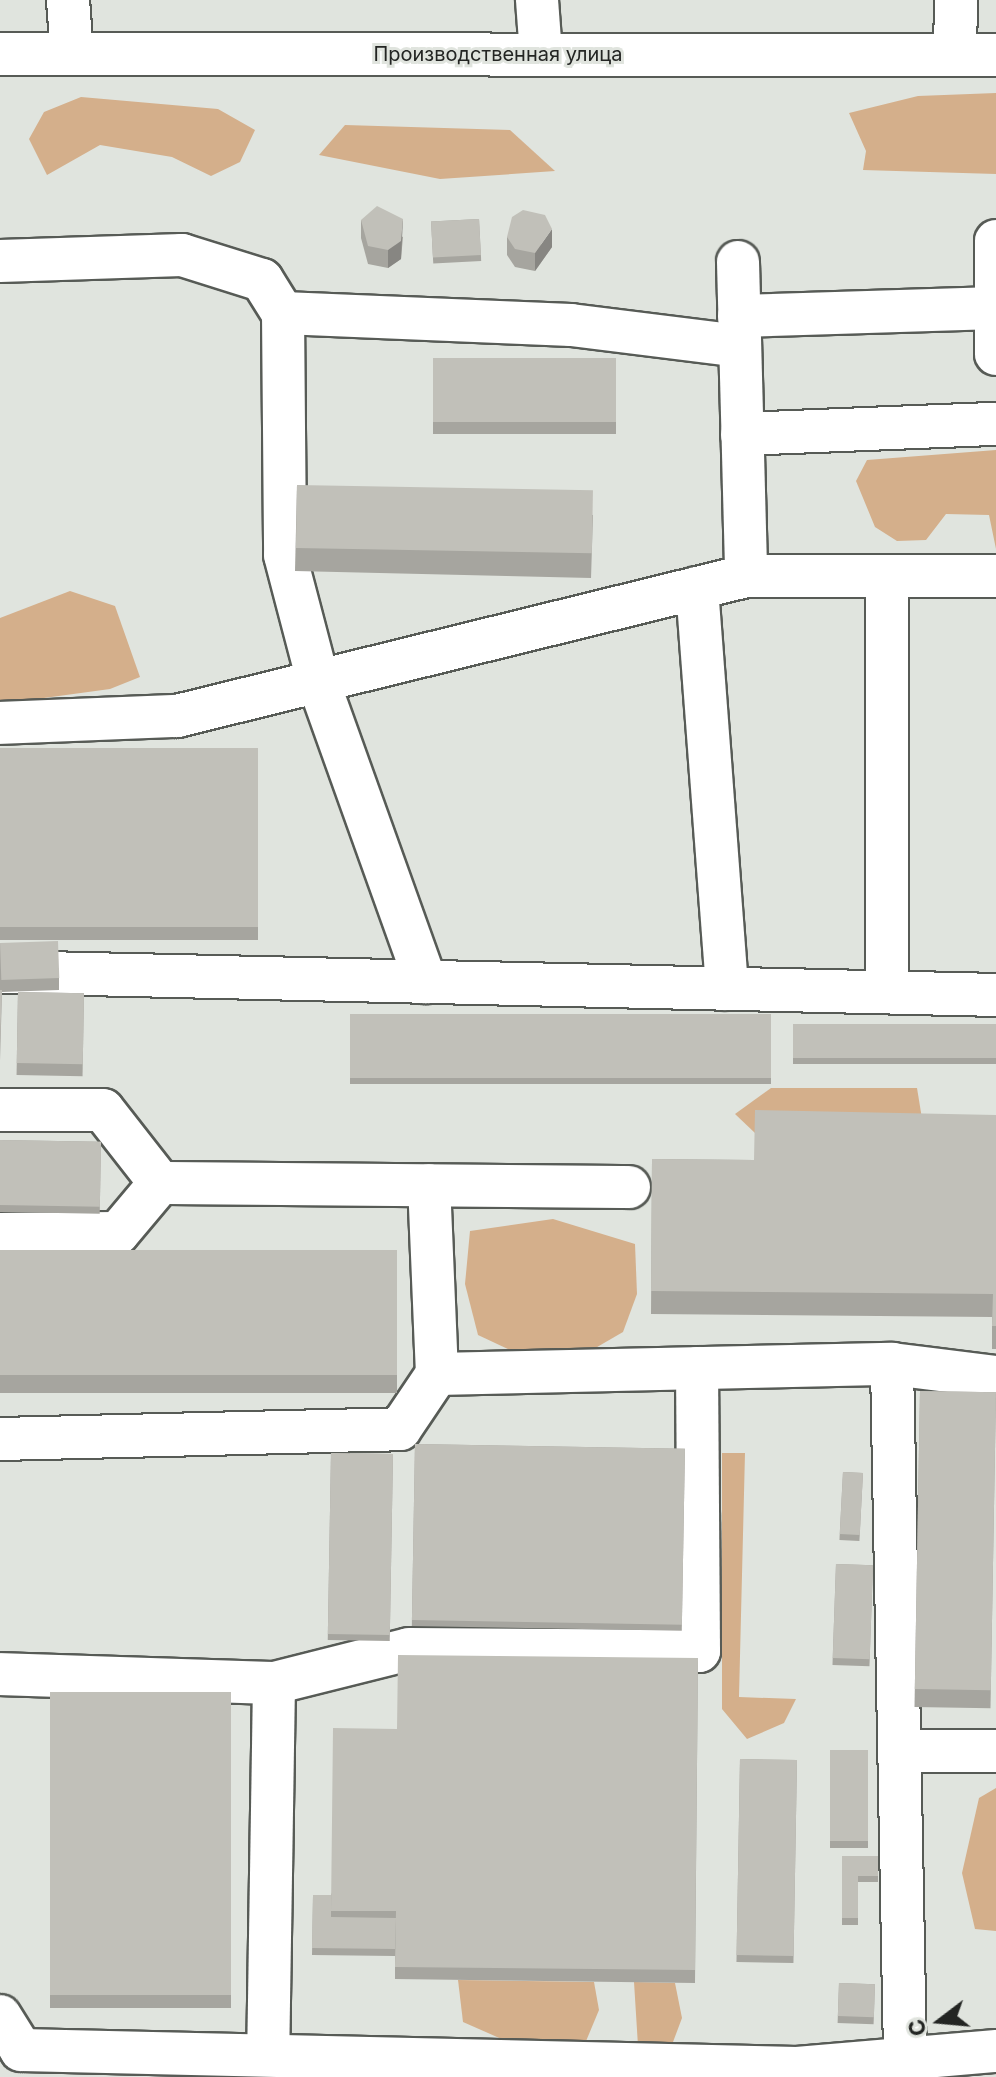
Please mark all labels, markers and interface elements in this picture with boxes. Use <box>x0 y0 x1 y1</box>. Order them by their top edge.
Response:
street label: Производственная улица <box>373 42 623 66</box>
north arrow <box>900 1981 980 2061</box>
text: С <box>902 2016 932 2039</box>

